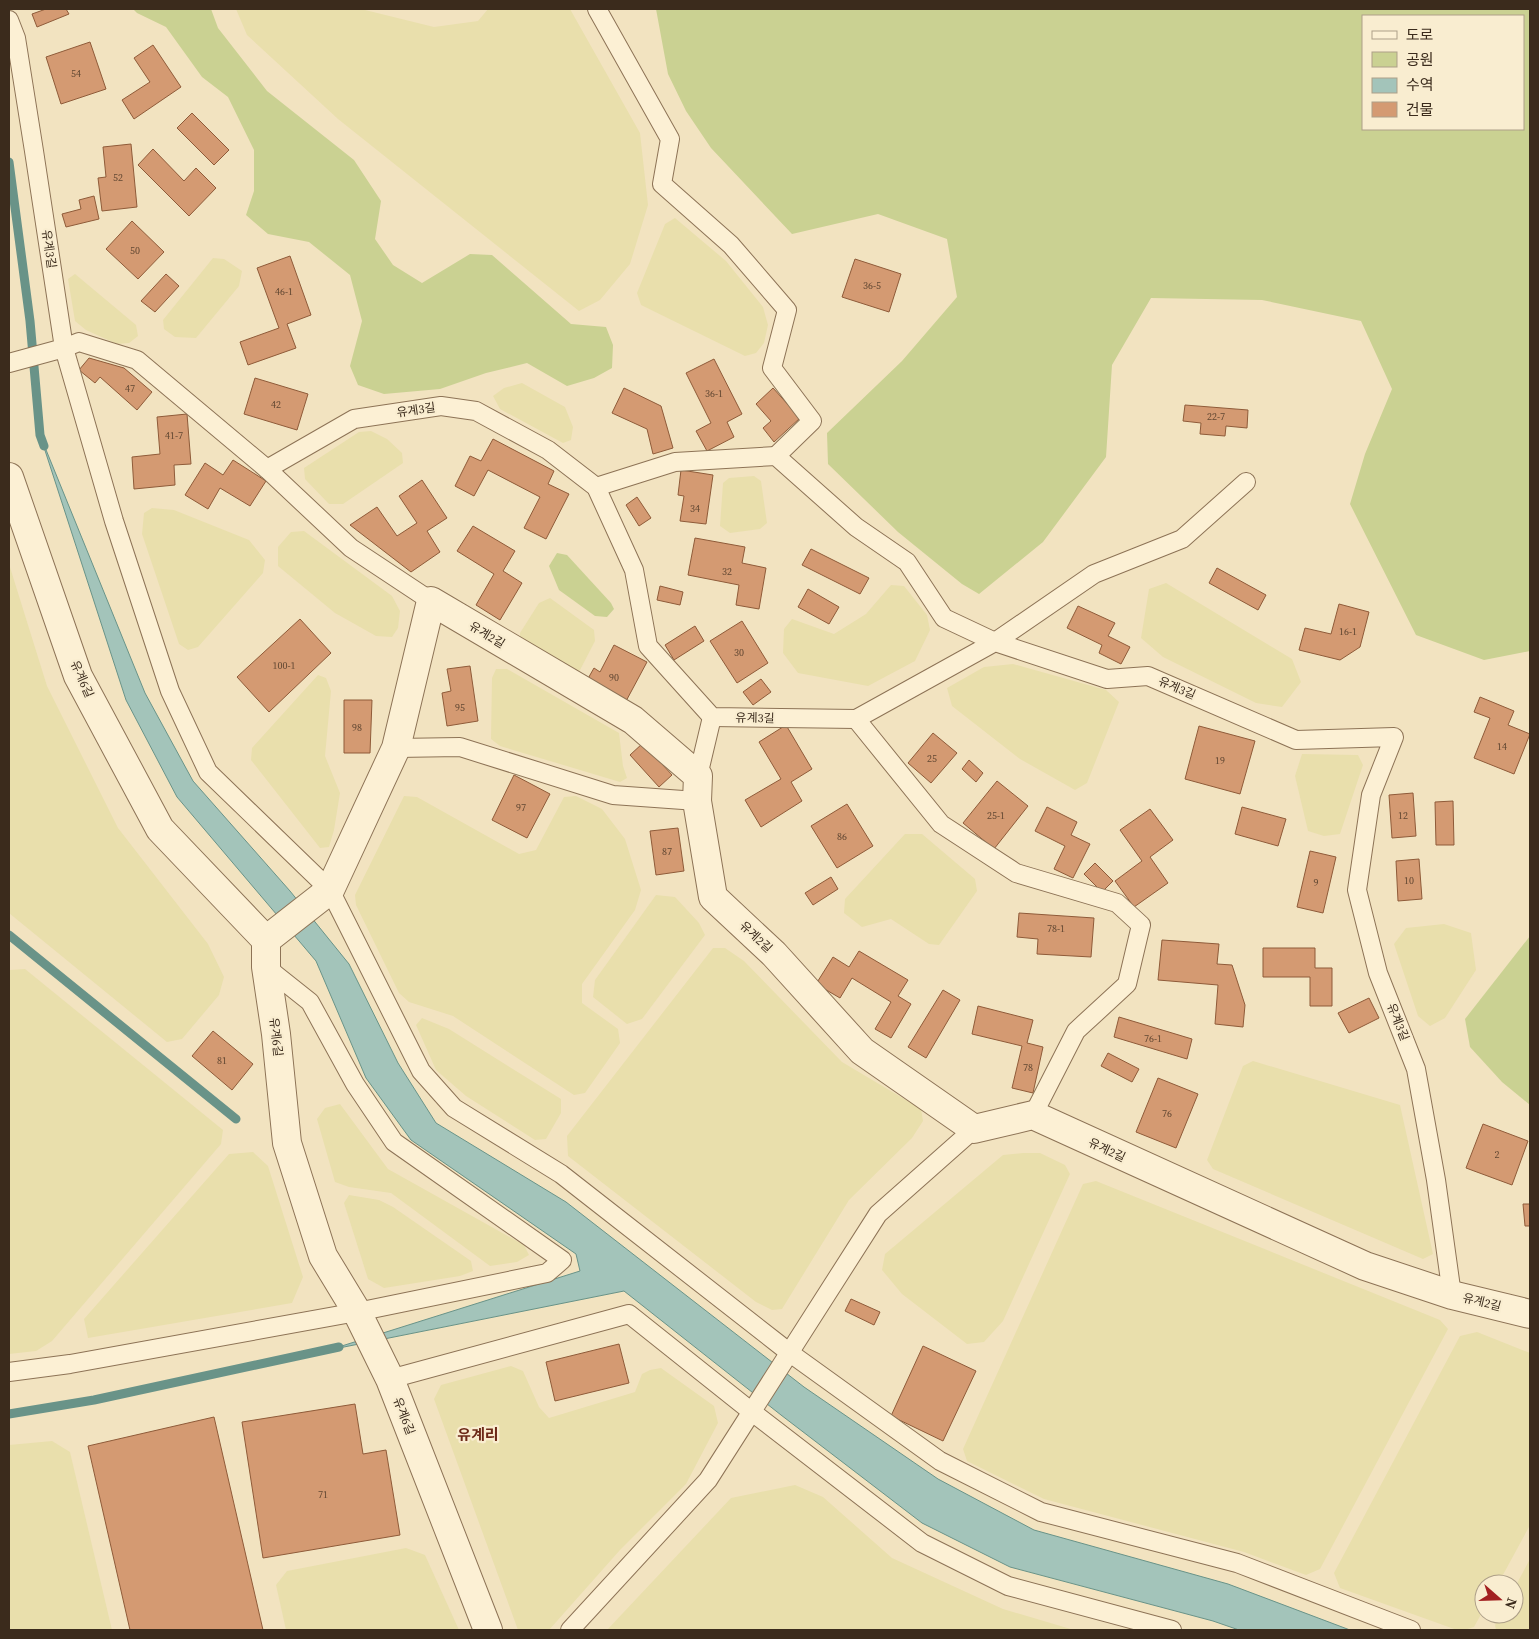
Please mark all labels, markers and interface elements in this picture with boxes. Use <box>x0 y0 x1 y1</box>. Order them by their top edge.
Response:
legend <box>1362 15 1524 130</box>
text: 도로 <box>1406 24 1434 45</box>
text: 공원 <box>1406 49 1434 70</box>
house number: 54 <box>71 67 81 80</box>
text: 수역 <box>1406 74 1434 95</box>
text: 건물 <box>1406 99 1434 120</box>
house number: 52 <box>113 171 123 184</box>
street label: 유계3길 <box>38 229 60 269</box>
house number: 50 <box>130 244 140 257</box>
house number: 36-5 <box>863 279 881 292</box>
house number: 46-1 <box>275 285 293 298</box>
house number: 47 <box>125 382 135 395</box>
house number: 36-1 <box>705 387 723 400</box>
house number: 42 <box>271 398 281 411</box>
street label: 유계3길 <box>396 399 436 421</box>
house number: 22-7 <box>1207 410 1225 423</box>
house number: 41-7 <box>165 429 183 442</box>
house number: 34 <box>690 502 700 515</box>
house number: 32 <box>722 565 732 578</box>
street label: 유계2길 <box>466 618 508 652</box>
house number: 16-1 <box>1339 625 1357 638</box>
house number: 30 <box>734 646 744 659</box>
street label: 유계6길 <box>67 658 97 700</box>
house number: 100-1 <box>272 659 296 672</box>
house number: 90 <box>609 671 619 684</box>
street label: 유계3길 <box>1156 673 1198 703</box>
house number: 95 <box>455 701 465 714</box>
street label: 유계3길 <box>735 710 775 726</box>
house number: 98 <box>352 721 362 734</box>
house number: 14 <box>1497 740 1507 753</box>
house number: 25 <box>927 752 937 765</box>
house number: 19 <box>1215 754 1225 767</box>
house number: 97 <box>516 801 526 814</box>
house number: 25-1 <box>987 809 1005 822</box>
house number: 12 <box>1398 809 1408 822</box>
house number: 86 <box>837 830 847 843</box>
house number: 87 <box>662 845 672 858</box>
house number: 10 <box>1404 874 1414 887</box>
house number: 9 <box>1314 876 1319 889</box>
street label: 유계2길 <box>736 918 776 956</box>
house number: 78-1 <box>1047 922 1065 935</box>
street label: 유계3길 <box>1383 1001 1413 1043</box>
street label: 유계6길 <box>266 1017 286 1057</box>
house number: 76-1 <box>1144 1032 1162 1045</box>
house number: 81 <box>217 1054 227 1067</box>
house number: 78 <box>1023 1061 1033 1074</box>
house number: 76 <box>1162 1107 1172 1120</box>
street label: 유계2길 <box>1086 1134 1128 1166</box>
house number: 2 <box>1495 1148 1500 1161</box>
street label: 유계2길 <box>1461 1290 1503 1314</box>
street label: 유계6길 <box>390 1395 418 1437</box>
district label: 유계리 <box>457 1424 499 1445</box>
house number: 71 <box>318 1488 328 1501</box>
north arrow <box>1474 1574 1524 1624</box>
text: N <box>1500 1595 1522 1612</box>

